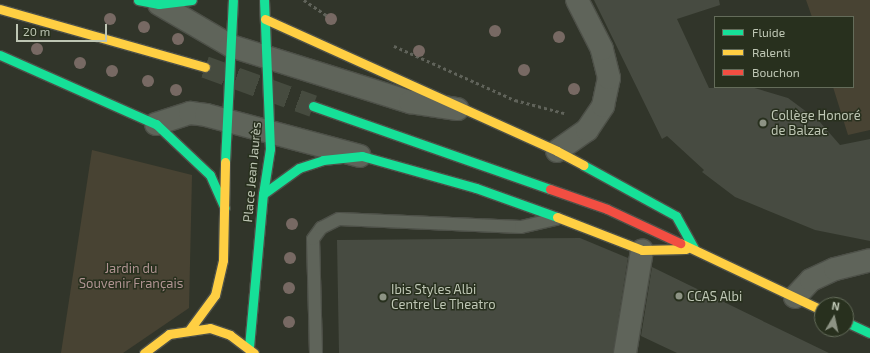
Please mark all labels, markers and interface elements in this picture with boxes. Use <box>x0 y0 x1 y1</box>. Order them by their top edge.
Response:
scale bar <box>18 16 109 42</box>
legend <box>714 16 854 88</box>
text: 20 m <box>23 24 50 38</box>
text: Fluide <box>752 25 785 39</box>
text: Ralenti <box>752 45 791 59</box>
text: Bouchon <box>752 65 800 79</box>
place label: Collège Honoré de Balzac <box>771 108 861 139</box>
marker: Collège Honoré de Balzac <box>758 118 768 128</box>
street label: Place Jean Jaurès <box>240 121 264 223</box>
park label: Jardin du Souvenir Français <box>79 261 183 292</box>
place label: Ibis Styles Albi Centre Le Theatro <box>391 282 496 313</box>
place label: CCAS Albi <box>687 288 743 304</box>
marker: CCAS Albi <box>674 291 684 301</box>
marker: Ibis Styles Albi Centre Le Theatro <box>378 292 388 302</box>
north arrow <box>814 297 854 337</box>
text: N <box>831 299 841 313</box>

